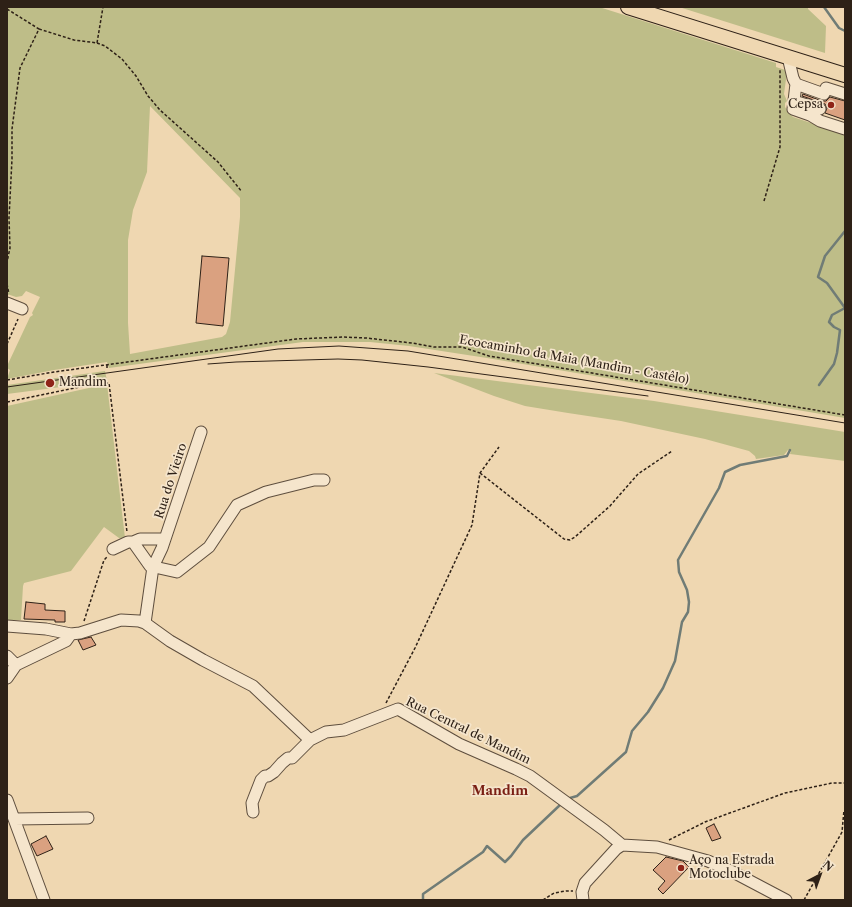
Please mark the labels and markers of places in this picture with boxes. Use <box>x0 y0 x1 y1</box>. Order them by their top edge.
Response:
place label: Cepsa <box>788 98 823 112</box>
marker: Cepsa <box>826 100 836 110</box>
place label: Mandim <box>59 376 107 390</box>
marker: Mandim <box>44 377 56 389</box>
place label: Aço na Estrada Motoclube <box>689 854 774 882</box>
marker: Aço na Estrada Motoclube <box>676 863 686 873</box>

